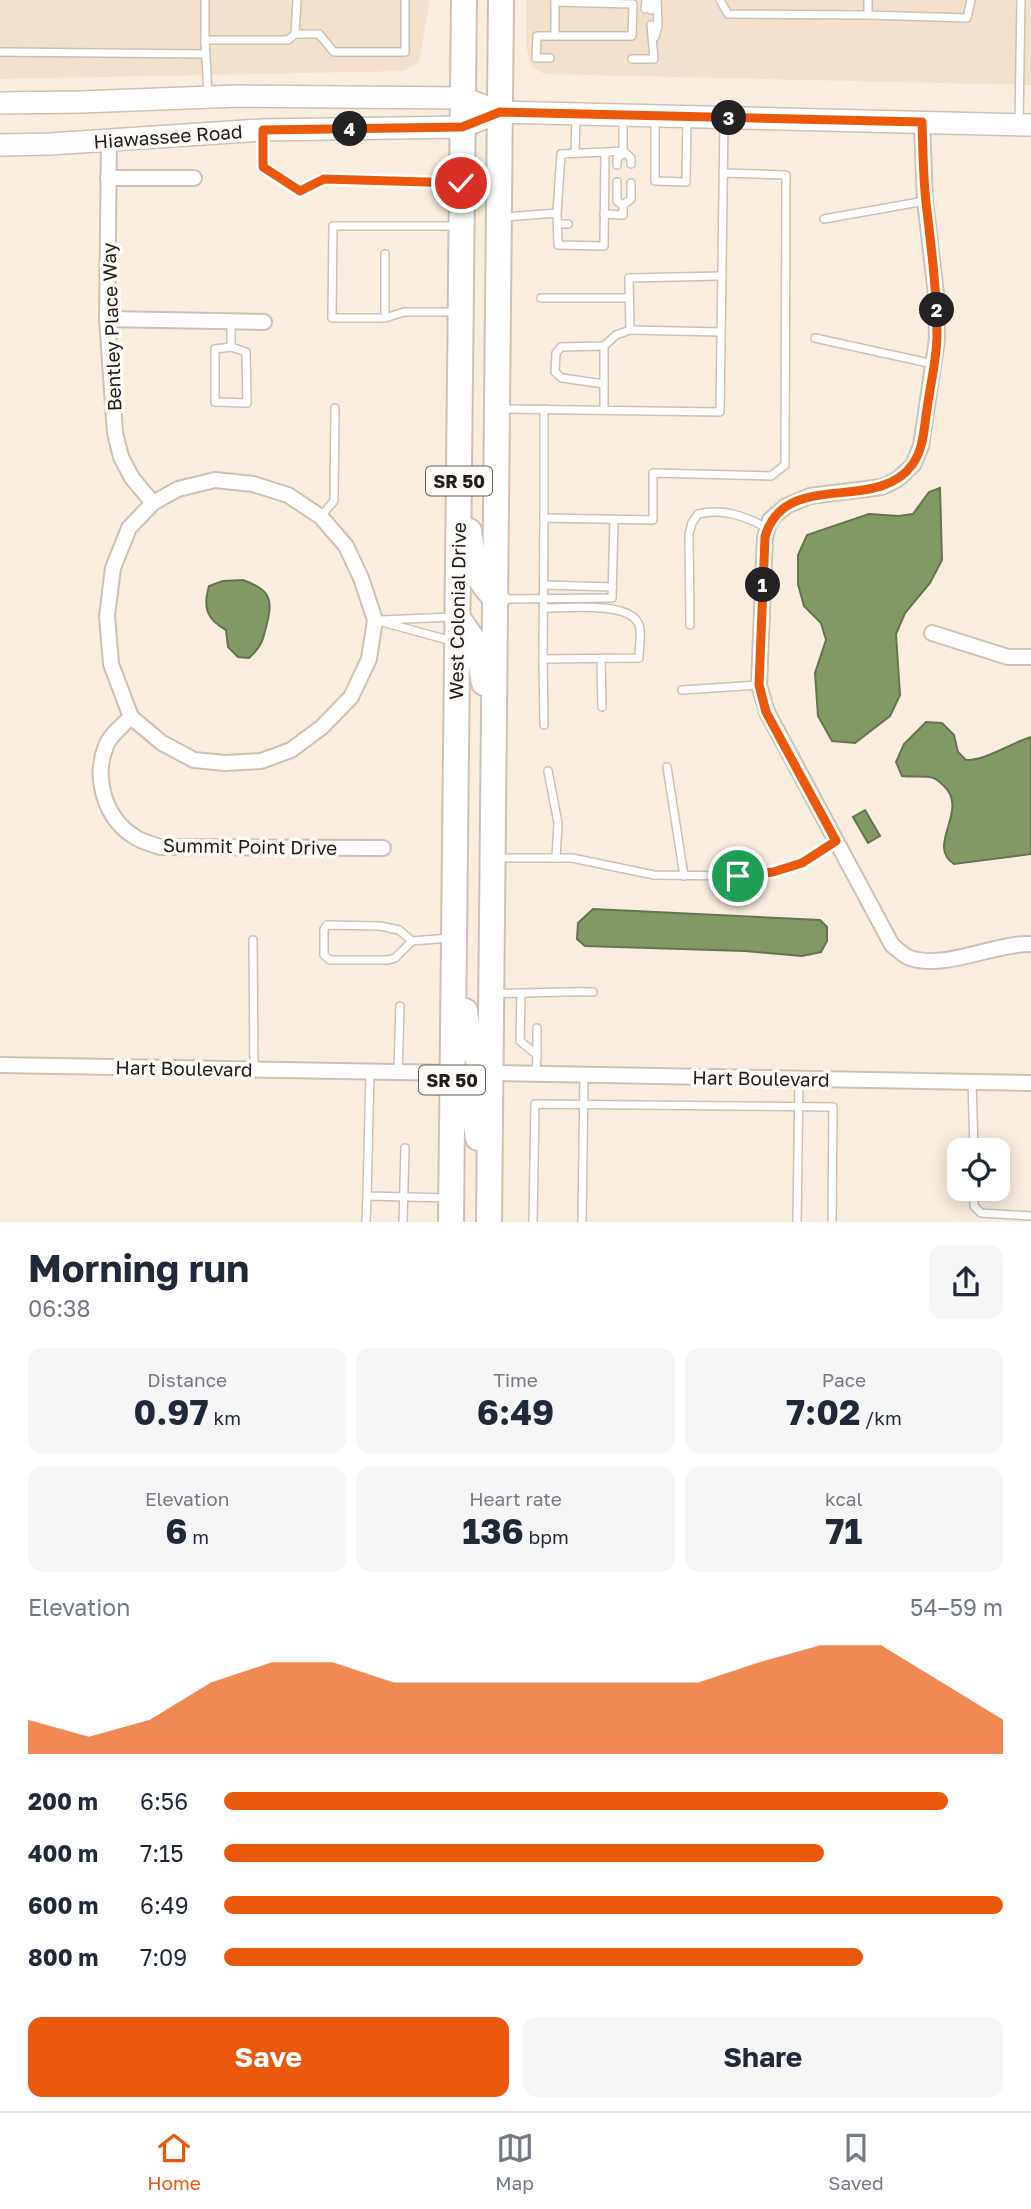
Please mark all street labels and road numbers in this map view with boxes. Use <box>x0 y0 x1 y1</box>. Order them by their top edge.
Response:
street label: Hiawassee Road <box>93 119 243 153</box>
street label: Bentley Place Way <box>97 242 125 412</box>
road number: SR 50 <box>426 466 492 495</box>
street label: West Colonial Drive <box>444 522 470 700</box>
street label: Summit Point Drive <box>163 833 337 859</box>
street label: Hart Boulevard <box>115 1055 253 1081</box>
road number: SR 50 <box>419 1065 485 1094</box>
street label: Hart Boulevard <box>692 1065 830 1091</box>

